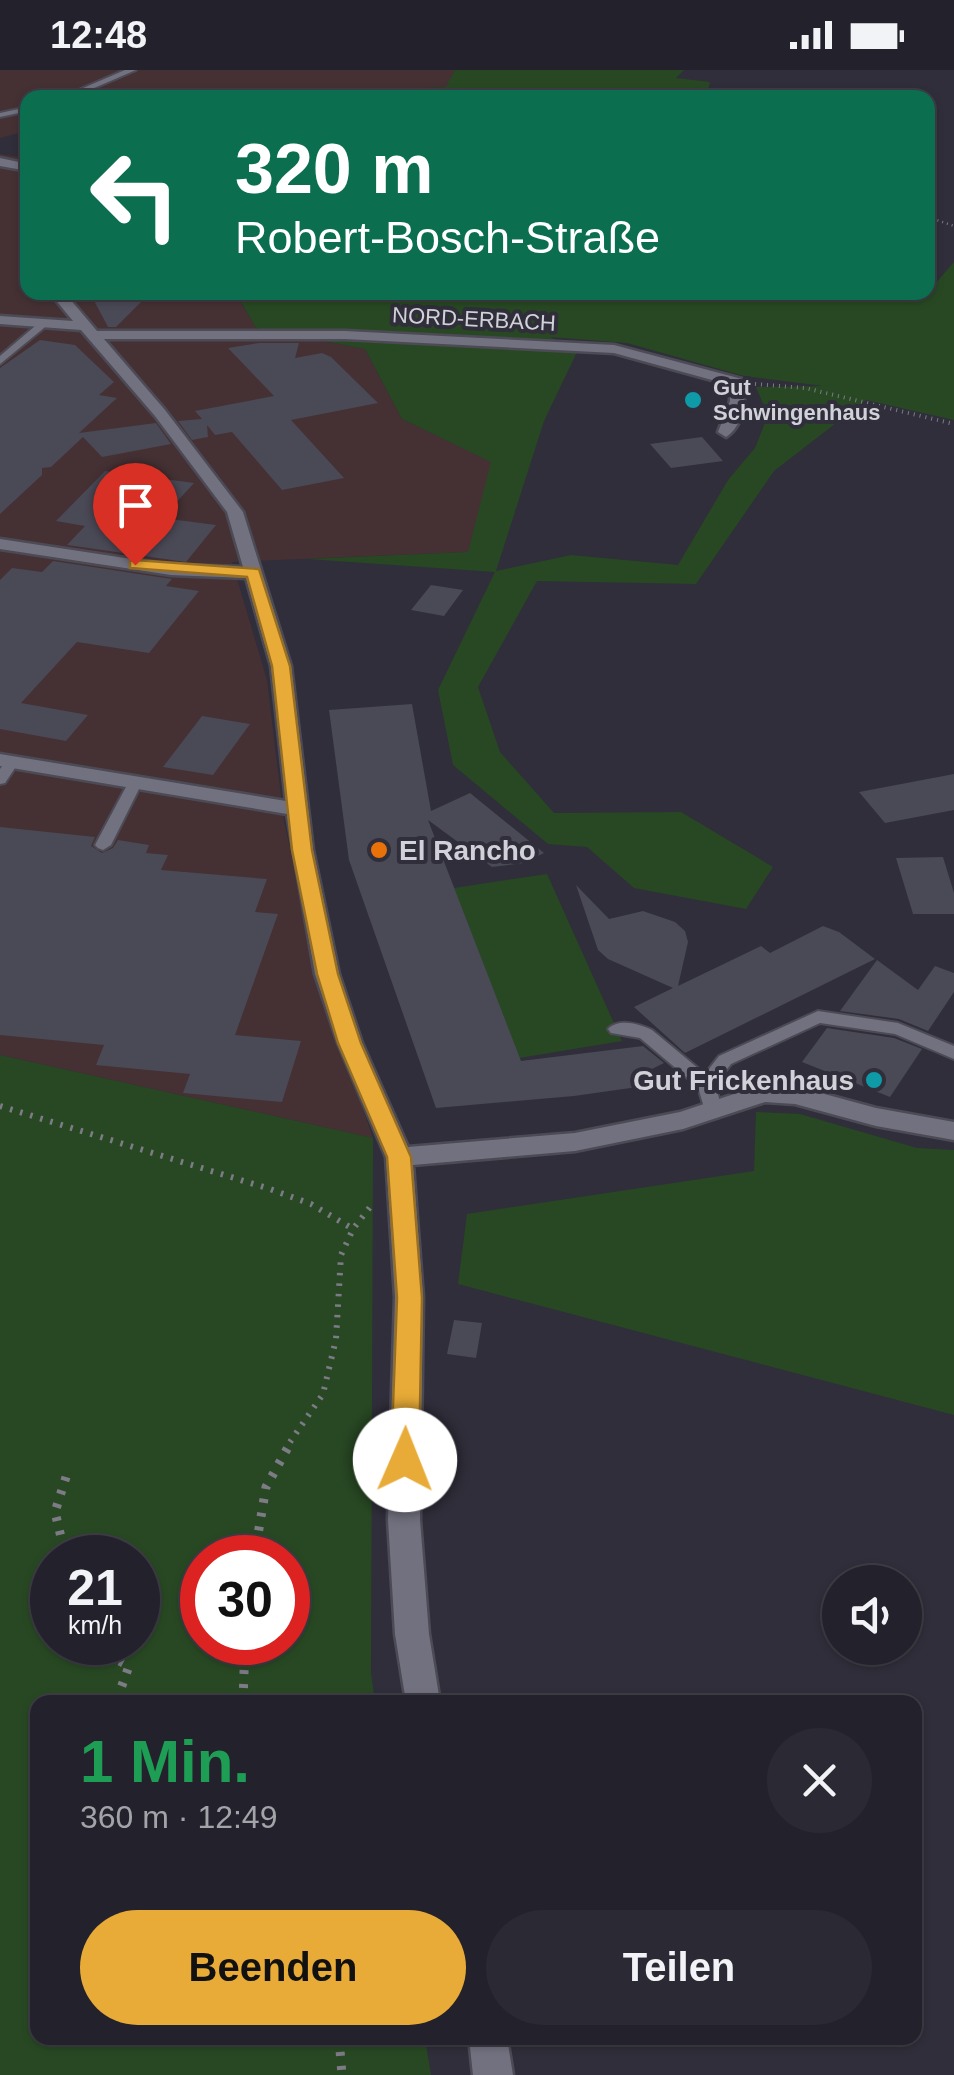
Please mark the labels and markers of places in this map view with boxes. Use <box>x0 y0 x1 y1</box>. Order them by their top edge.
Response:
place label: Gut Schwingenhaus <box>713 375 880 425</box>
marker: Gut Schwingenhaus <box>682 389 704 411</box>
pin <box>93 463 178 566</box>
place label: El Rancho <box>399 835 536 866</box>
marker: El Rancho <box>368 839 390 861</box>
place label: Gut Frickenhaus <box>633 1065 854 1096</box>
marker: Gut Frickenhaus <box>863 1069 885 1091</box>

